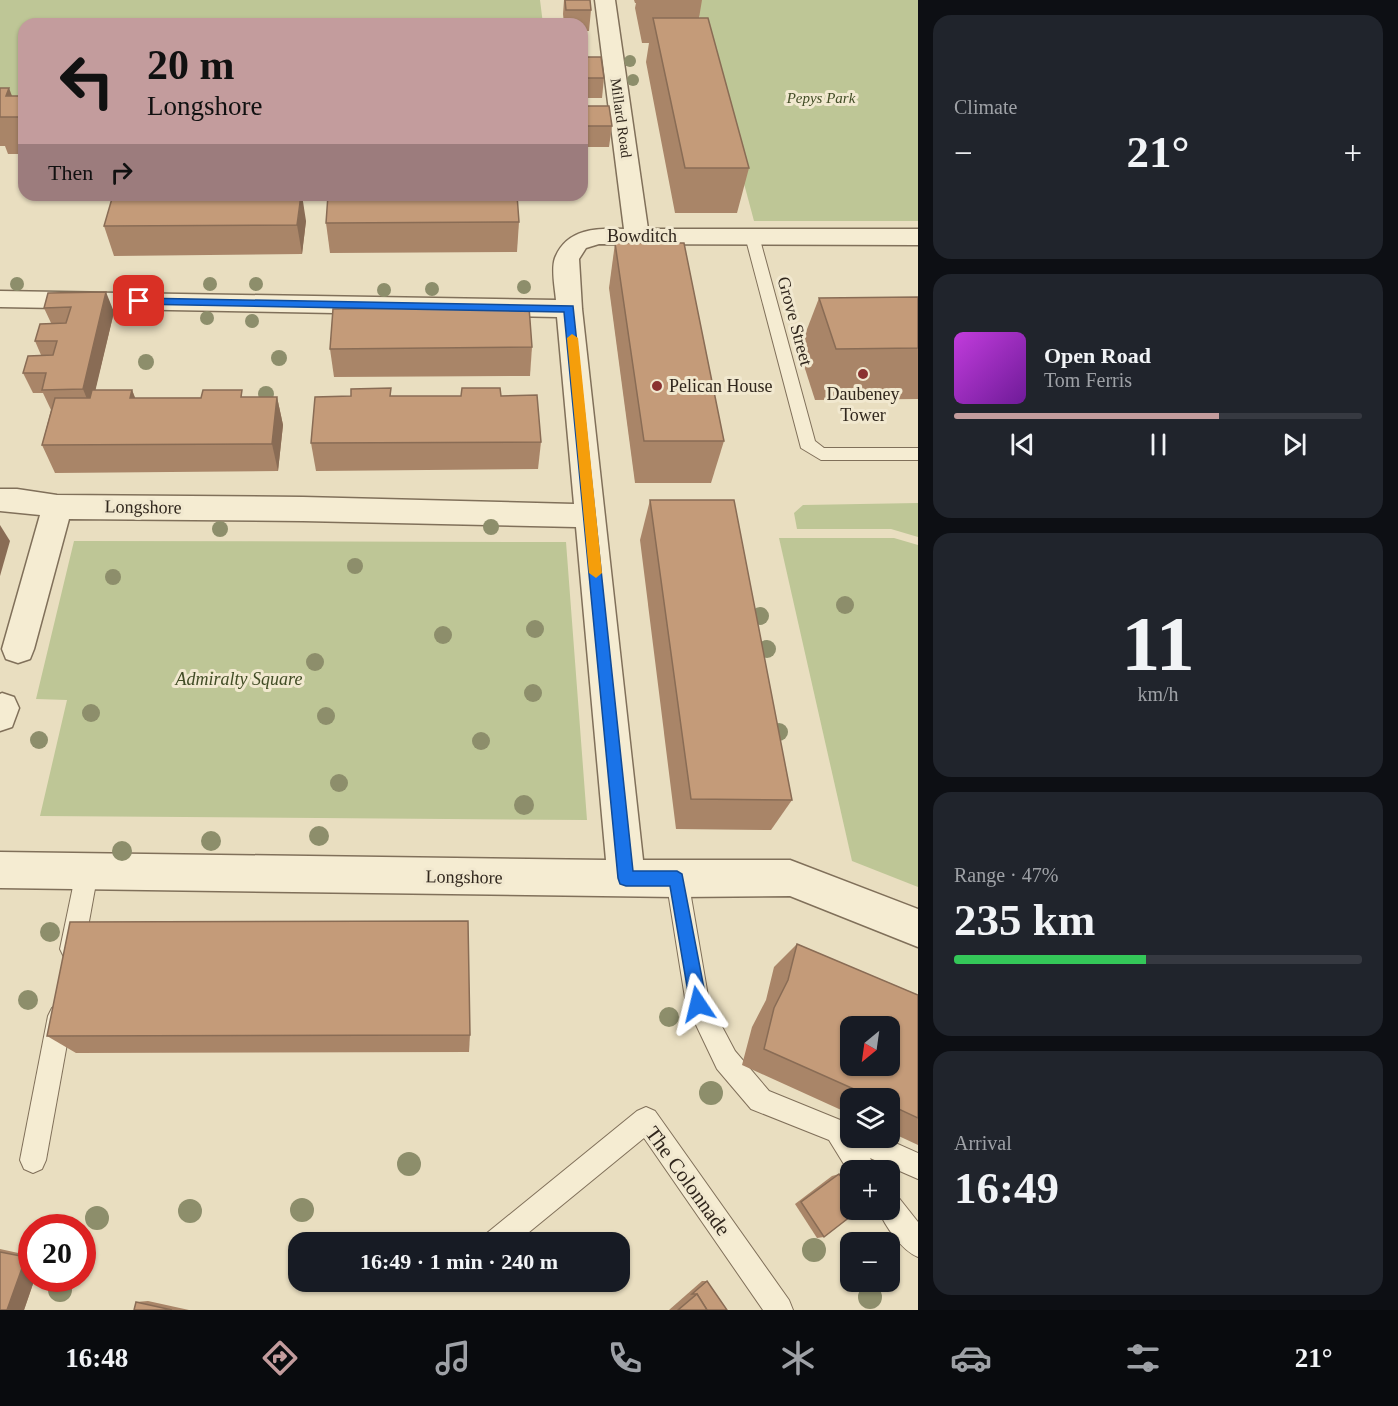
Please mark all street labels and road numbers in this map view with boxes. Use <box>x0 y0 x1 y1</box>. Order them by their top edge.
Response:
street label: Millard Road <box>607 77 635 159</box>
street label: Bowditch <box>607 226 677 246</box>
street label: Grove Street <box>774 274 816 368</box>
street label: Longshore <box>104 496 182 518</box>
street label: Longshore <box>425 866 503 888</box>
street label: The Colonnade <box>640 1122 736 1240</box>

